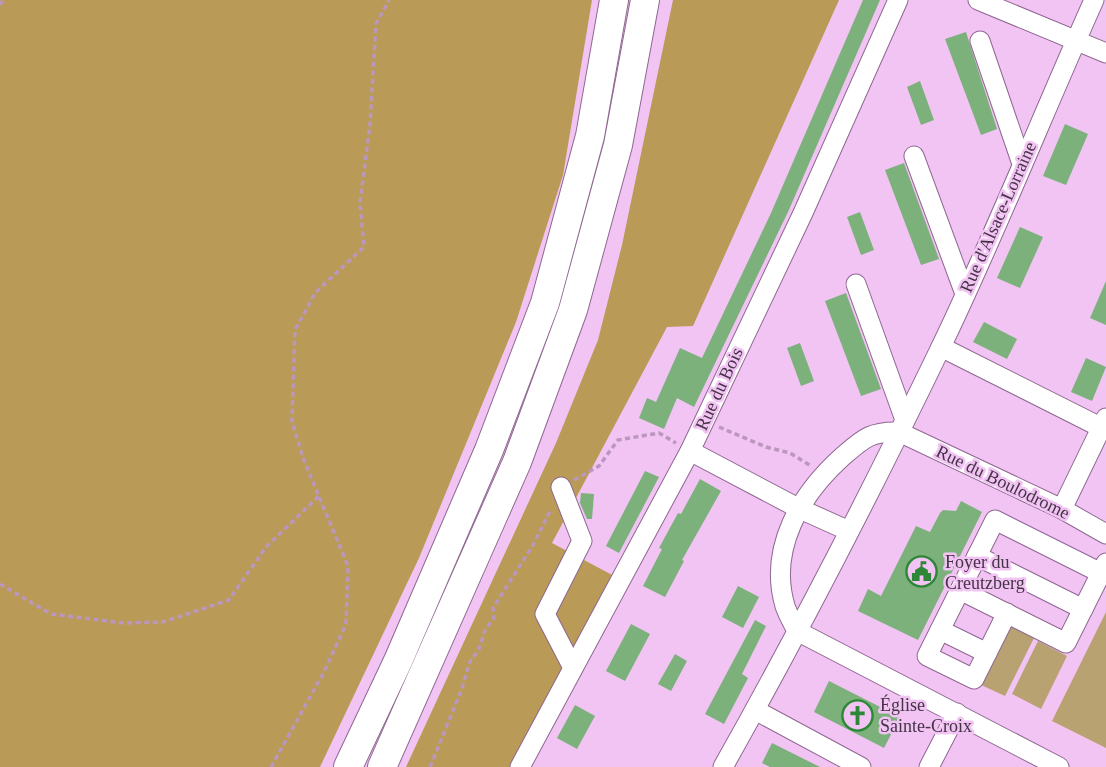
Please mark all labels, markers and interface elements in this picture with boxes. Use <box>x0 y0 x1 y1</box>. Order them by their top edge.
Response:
street label: Rue d'Alsace-Lorraine <box>956 139 1040 295</box>
street label: Rue du Bois <box>691 344 747 434</box>
street label: Rue du Boulodrome <box>933 441 1073 523</box>
place label: Foyer du Creutzberg <box>945 552 1025 593</box>
public building icon: Foyer du Creutzberg <box>905 555 939 589</box>
place label: Église Sainte-Croix <box>880 694 972 736</box>
church icon: Église Sainte-Croix <box>840 698 874 732</box>

